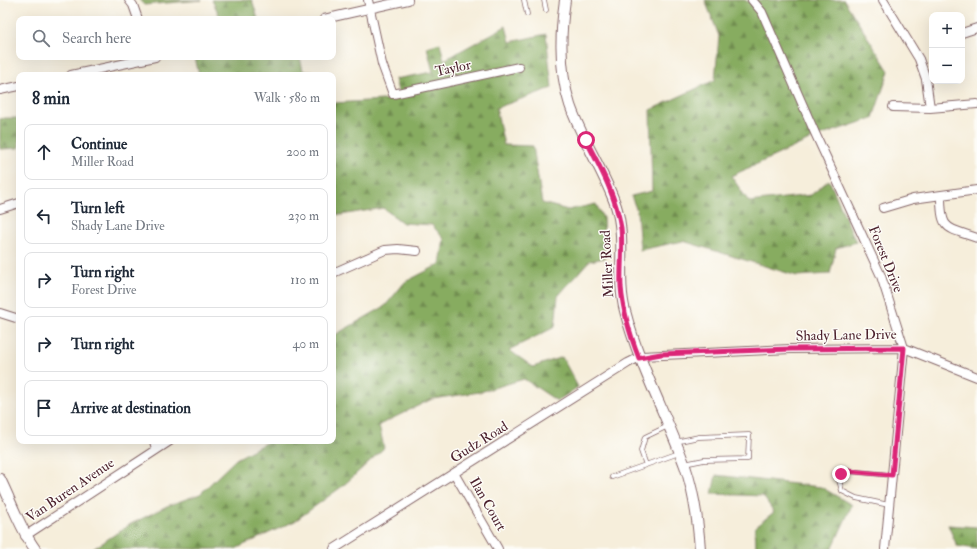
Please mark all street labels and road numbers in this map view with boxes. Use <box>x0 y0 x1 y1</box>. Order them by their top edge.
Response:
street label: Taylor <box>434 56 473 81</box>
street label: Forest Drive <box>865 223 907 295</box>
street label: Miller Road <box>597 230 617 298</box>
street label: Shady Lane Drive <box>795 326 897 345</box>
street label: Gudz Road <box>447 418 511 466</box>
street label: Van Buren Avenue <box>23 454 117 526</box>
street label: Ilan Court <box>466 474 510 534</box>

